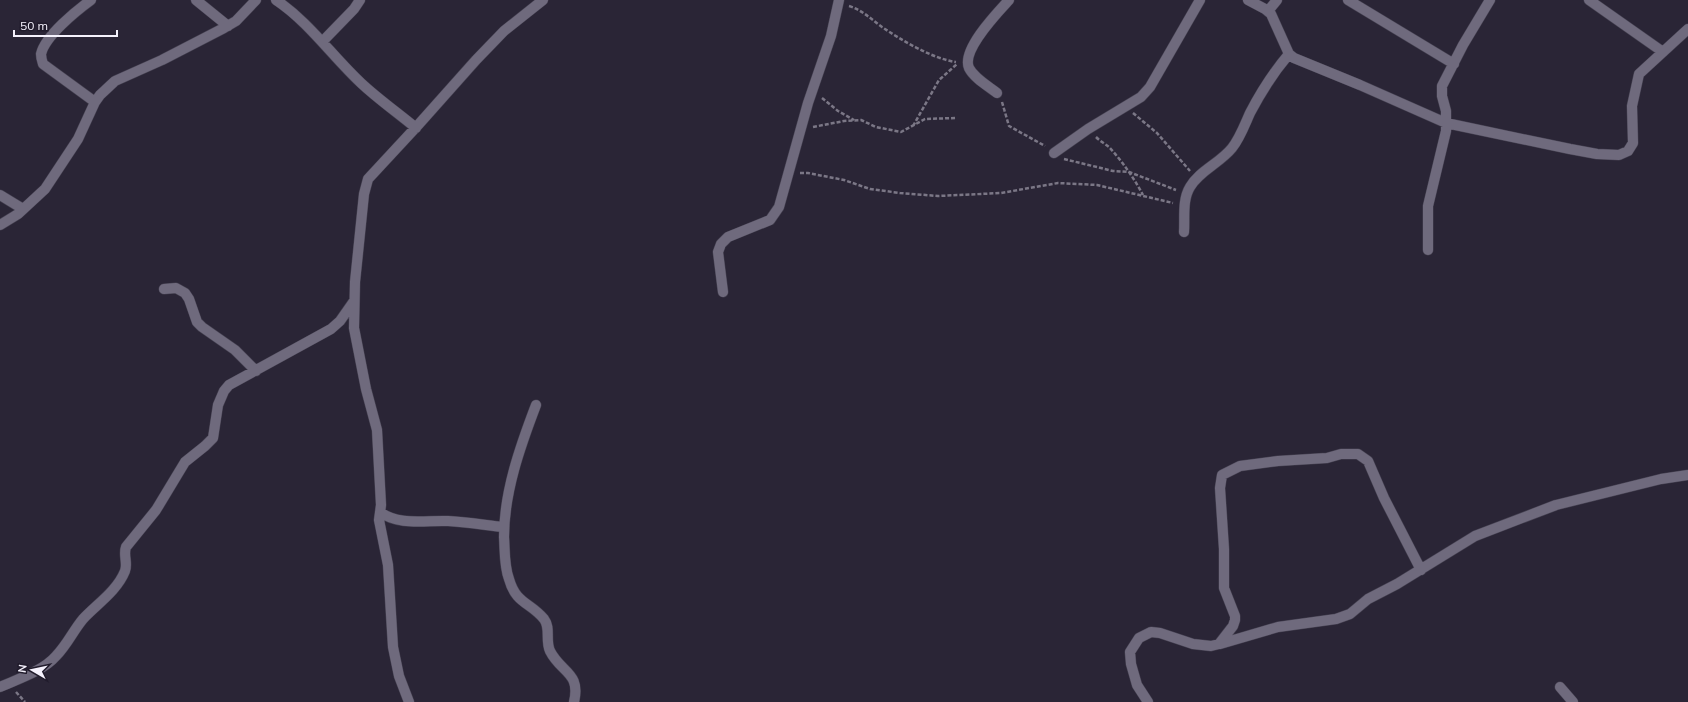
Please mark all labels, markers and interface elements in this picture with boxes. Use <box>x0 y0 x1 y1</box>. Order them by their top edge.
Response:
scale bar <box>14 12 117 38</box>
text: 50 m <box>20 18 48 33</box>
north arrow <box>12 650 52 690</box>
text: N <box>15 663 30 674</box>

